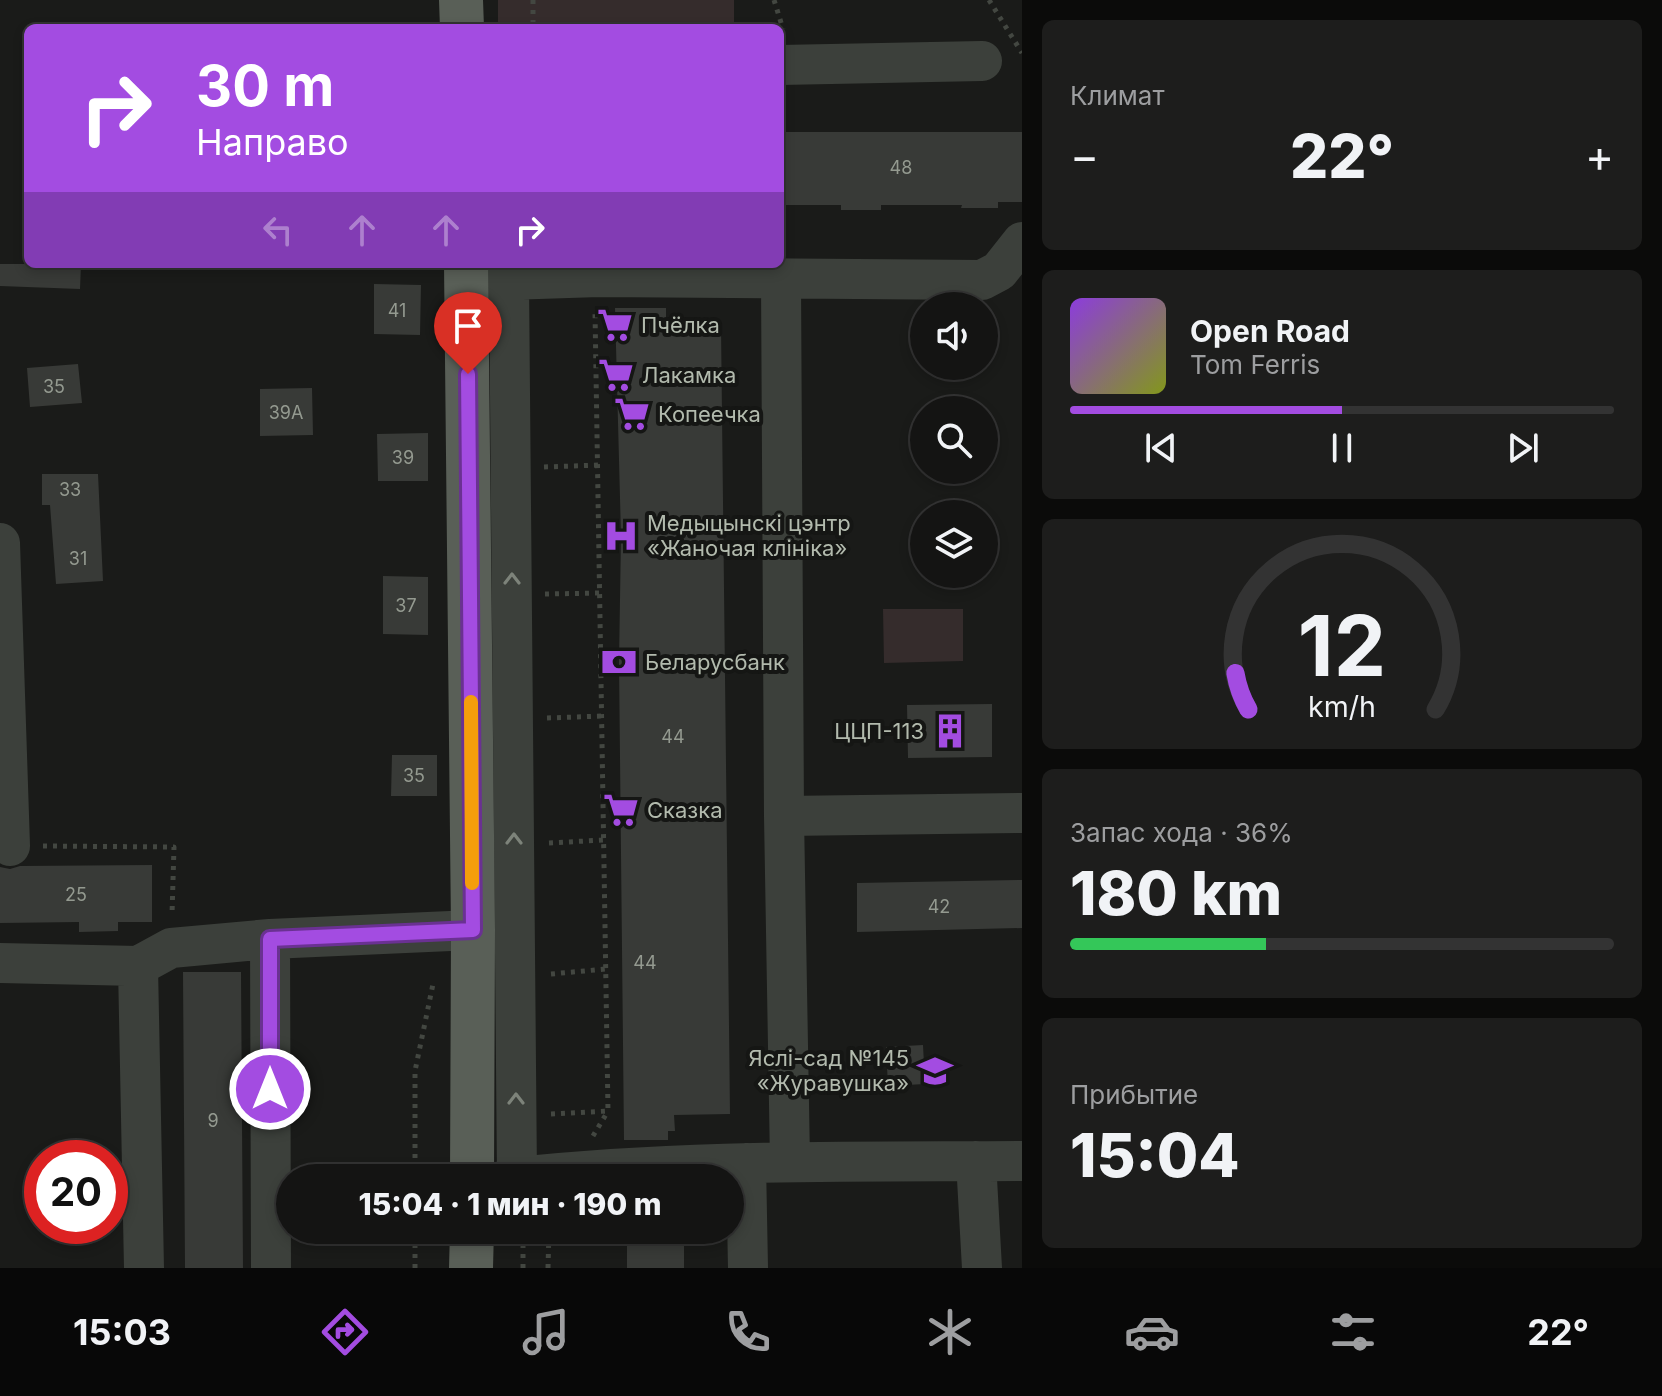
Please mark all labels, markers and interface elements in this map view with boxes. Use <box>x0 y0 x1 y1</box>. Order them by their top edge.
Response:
text: 30 m <box>196 52 334 120</box>
icon: right <box>64 56 168 160</box>
text: Климат <box>1070 80 1165 111</box>
text: Направо <box>196 120 349 164</box>
text: 22° <box>1290 120 1394 192</box>
text: − <box>1070 129 1099 183</box>
text: + <box>1585 129 1614 183</box>
house number: 48 <box>890 157 912 178</box>
icon: left <box>256 208 300 252</box>
icon: ahead <box>340 208 384 252</box>
icon: ahead <box>424 208 468 252</box>
icon: right <box>508 208 552 252</box>
pin <box>434 292 502 374</box>
map controls <box>910 292 998 588</box>
button: sound <box>910 292 998 380</box>
house number: 41 <box>388 300 406 321</box>
icon: arrive <box>446 304 490 348</box>
supermarket icon: Пчёлка <box>596 306 634 344</box>
place label: Пчёлка <box>641 312 720 338</box>
text: Open Road <box>1190 313 1350 349</box>
text: Tom Ferris <box>1190 349 1320 380</box>
supermarket icon: Лакамка <box>597 356 635 394</box>
place label: Лакамка <box>642 362 736 388</box>
house number: 35 <box>43 376 65 397</box>
supermarket icon: Копеечка <box>613 395 651 433</box>
button: search <box>910 396 998 484</box>
place label: Копеечка <box>658 401 761 427</box>
house number: 39А <box>269 402 303 423</box>
icon: previous <box>1139 426 1183 470</box>
icon: pause <box>1320 426 1364 470</box>
icon: next <box>1501 426 1545 470</box>
house number: 39 <box>392 447 414 468</box>
house number: 33 <box>59 479 81 500</box>
button: layers <box>910 500 998 588</box>
place label: Медыцынскі цэнтр «Жаночая клініка» <box>647 510 851 561</box>
hospital icon: Медыцынскі цэнтр «Жаночая клініка» <box>602 517 640 555</box>
house number: 31 <box>69 548 87 569</box>
one-way arrow <box>503 572 521 585</box>
house number: 37 <box>395 595 417 616</box>
text: 12 <box>1298 595 1386 696</box>
bank icon: Беларусбанк <box>600 643 638 681</box>
place label: Беларусбанк <box>645 649 785 675</box>
text: km/h <box>1308 689 1376 724</box>
building icon: ЦЦП-113 <box>931 712 969 750</box>
place label: ЦЦП-113 <box>834 718 924 744</box>
house number: 44 <box>661 726 685 747</box>
house number: 35 <box>403 765 425 786</box>
supermarket icon: Сказка <box>602 791 640 829</box>
place label: Сказка <box>647 797 723 823</box>
text: Запас хода · 36% <box>1070 817 1293 848</box>
one-way arrow <box>505 832 523 845</box>
text: 180 km <box>1070 857 1282 929</box>
house number: 25 <box>65 884 87 905</box>
house number: 42 <box>928 896 950 917</box>
house number: 44 <box>633 952 657 973</box>
place label: Яслі-сад №145 «Журавушка» <box>748 1045 909 1096</box>
position arrow <box>228 1047 312 1131</box>
school or university icon: Яслі-сад №145 «Журавушка» <box>916 1052 954 1090</box>
text: Прибытие <box>1070 1079 1198 1110</box>
one-way arrow <box>507 1092 525 1105</box>
house number: 9 <box>207 1110 219 1131</box>
text: 15:04 <box>1070 1119 1240 1191</box>
speed limit sign: 20 <box>24 1140 128 1244</box>
text: 15:04 · 1 мин · 190 m <box>358 1186 662 1222</box>
icon: directions <box>317 1304 373 1360</box>
icon: music <box>518 1304 574 1360</box>
icon: phone <box>720 1304 776 1360</box>
icon: climate <box>922 1304 978 1360</box>
icon: car <box>1124 1304 1180 1360</box>
icon: filters <box>1325 1304 1381 1360</box>
text: 15:03 <box>73 1310 171 1354</box>
text: 22° <box>1527 1310 1589 1354</box>

